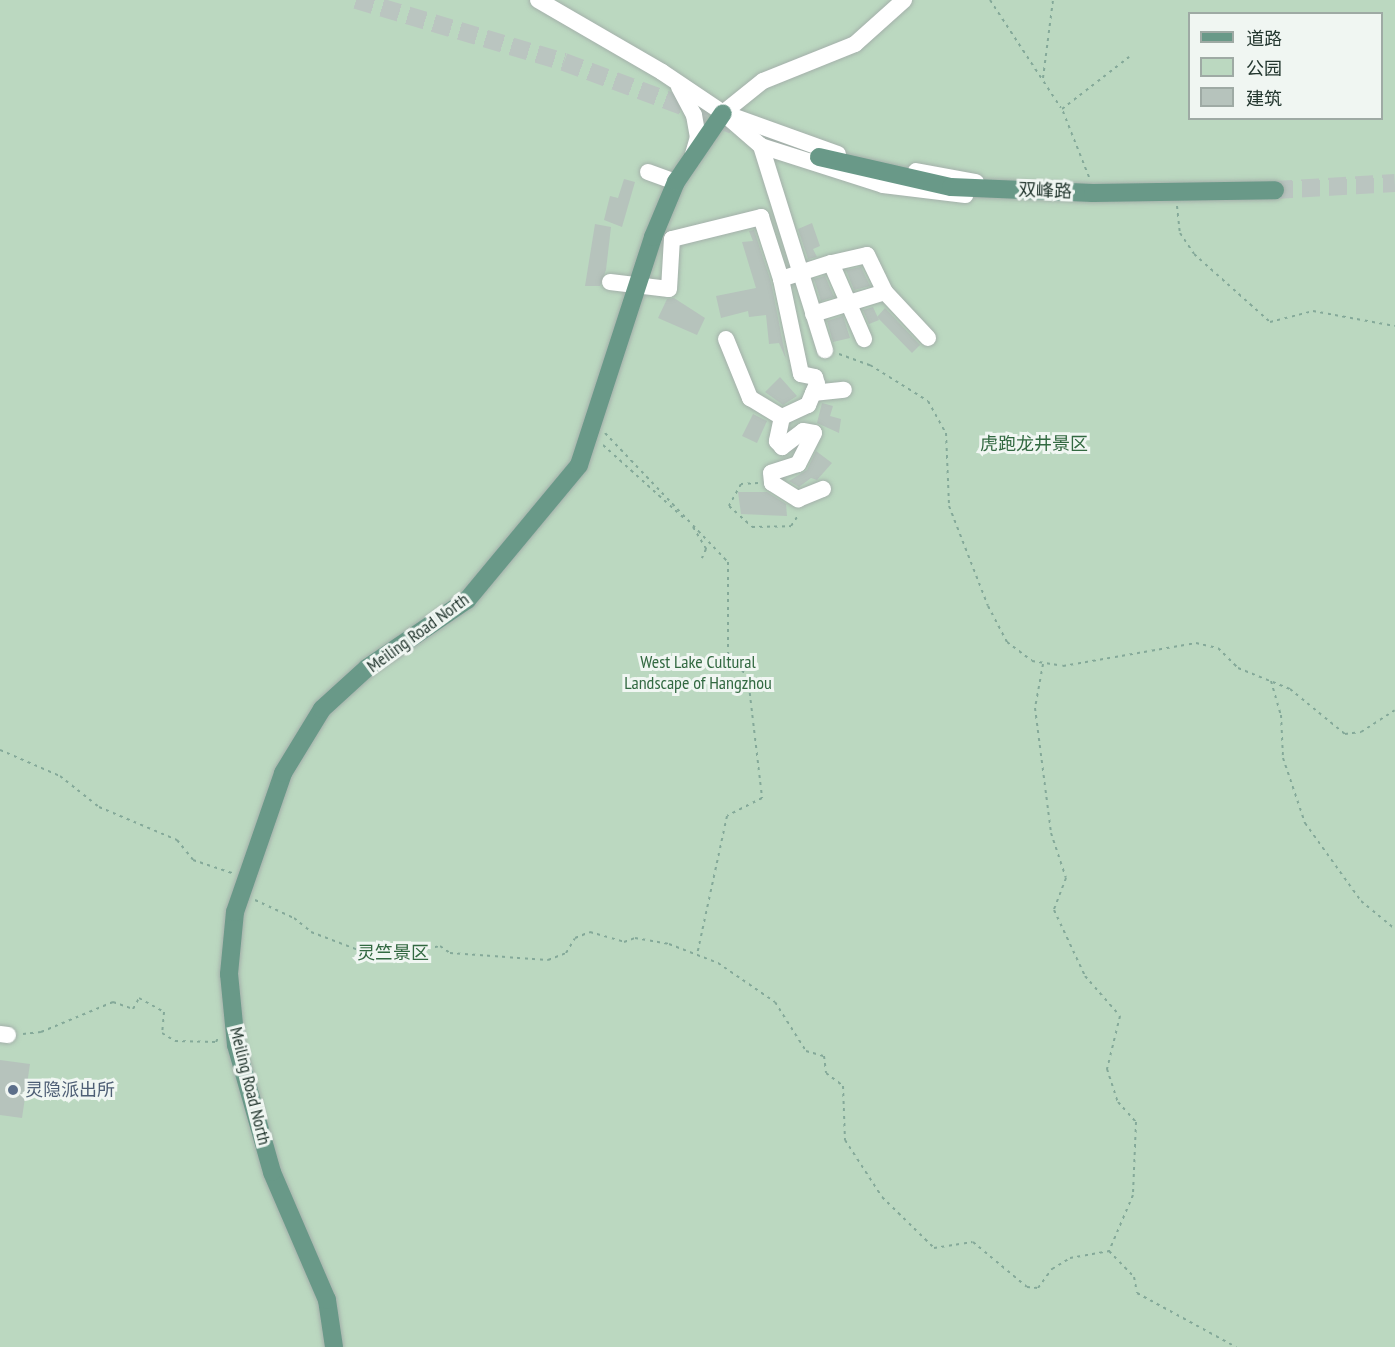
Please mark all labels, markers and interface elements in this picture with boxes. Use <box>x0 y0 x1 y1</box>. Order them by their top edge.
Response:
legend <box>1188 12 1383 120</box>
text: 道路 <box>1246 27 1282 50</box>
text: 公园 <box>1246 57 1282 80</box>
text: 建筑 <box>1246 87 1282 110</box>
street label: 双峰路 <box>1018 179 1072 203</box>
park label: 虎跑龙井景区 <box>980 433 1088 455</box>
street label: Meiling Road North <box>363 589 473 677</box>
park label: West Lake Cultural Landscape of Hangzhou <box>624 652 772 694</box>
park label: 灵竺景区 <box>357 942 429 964</box>
street label: Meiling Road North <box>225 1025 275 1147</box>
place label: 灵隐派出所 <box>25 1079 115 1101</box>
marker: 灵隐派出所 <box>6 1083 20 1097</box>

